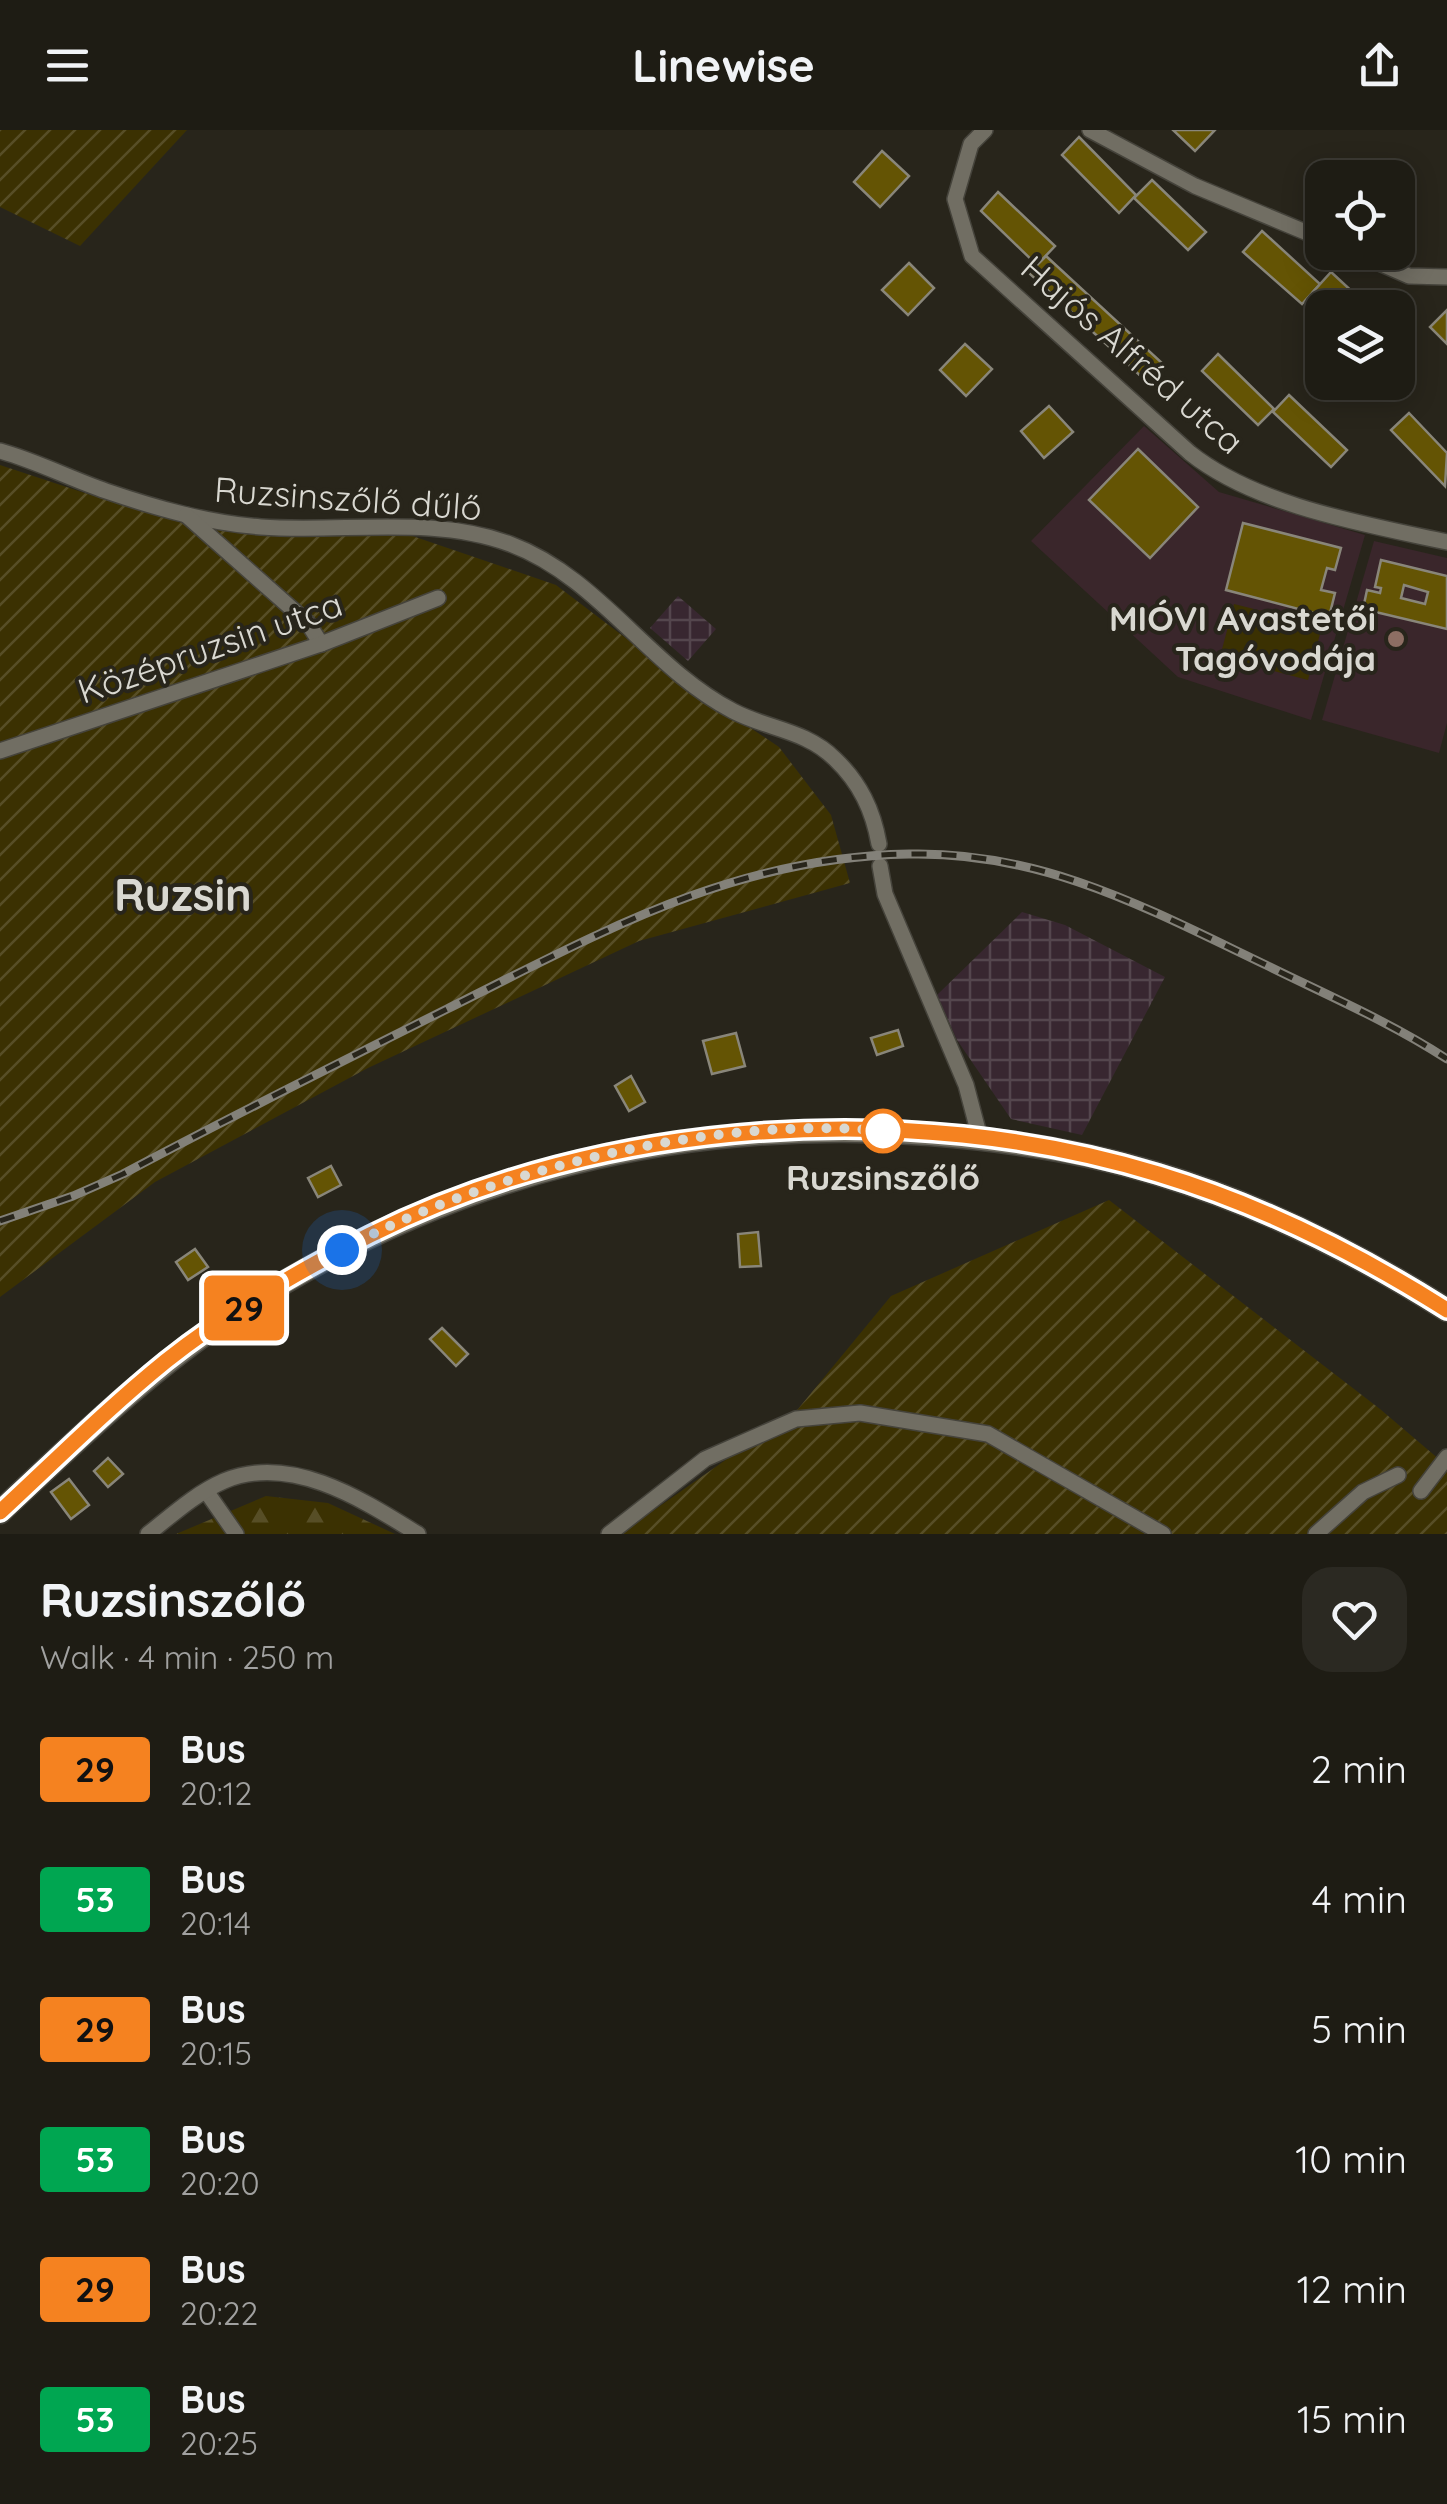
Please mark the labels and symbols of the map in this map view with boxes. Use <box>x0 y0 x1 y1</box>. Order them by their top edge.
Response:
street label: Hajós Alfréd utca <box>1012 246 1253 463</box>
street label: Ruzsinszőlő dűlő <box>213 467 483 529</box>
street label: Középruzsin utca <box>72 581 348 713</box>
place label: MIÓVI Avastetői Tagóvodája <box>1109 596 1376 680</box>
marker: MIÓVI Avastetői Tagóvodája <box>1385 628 1407 650</box>
district label: Ruzsin <box>114 866 252 922</box>
marker: Ruzsinszőlő <box>862 1110 904 1152</box>
place label: Ruzsinszőlő <box>786 1155 980 1199</box>
your location <box>317 1225 367 1275</box>
line badge: 29 <box>199 1276 289 1340</box>

